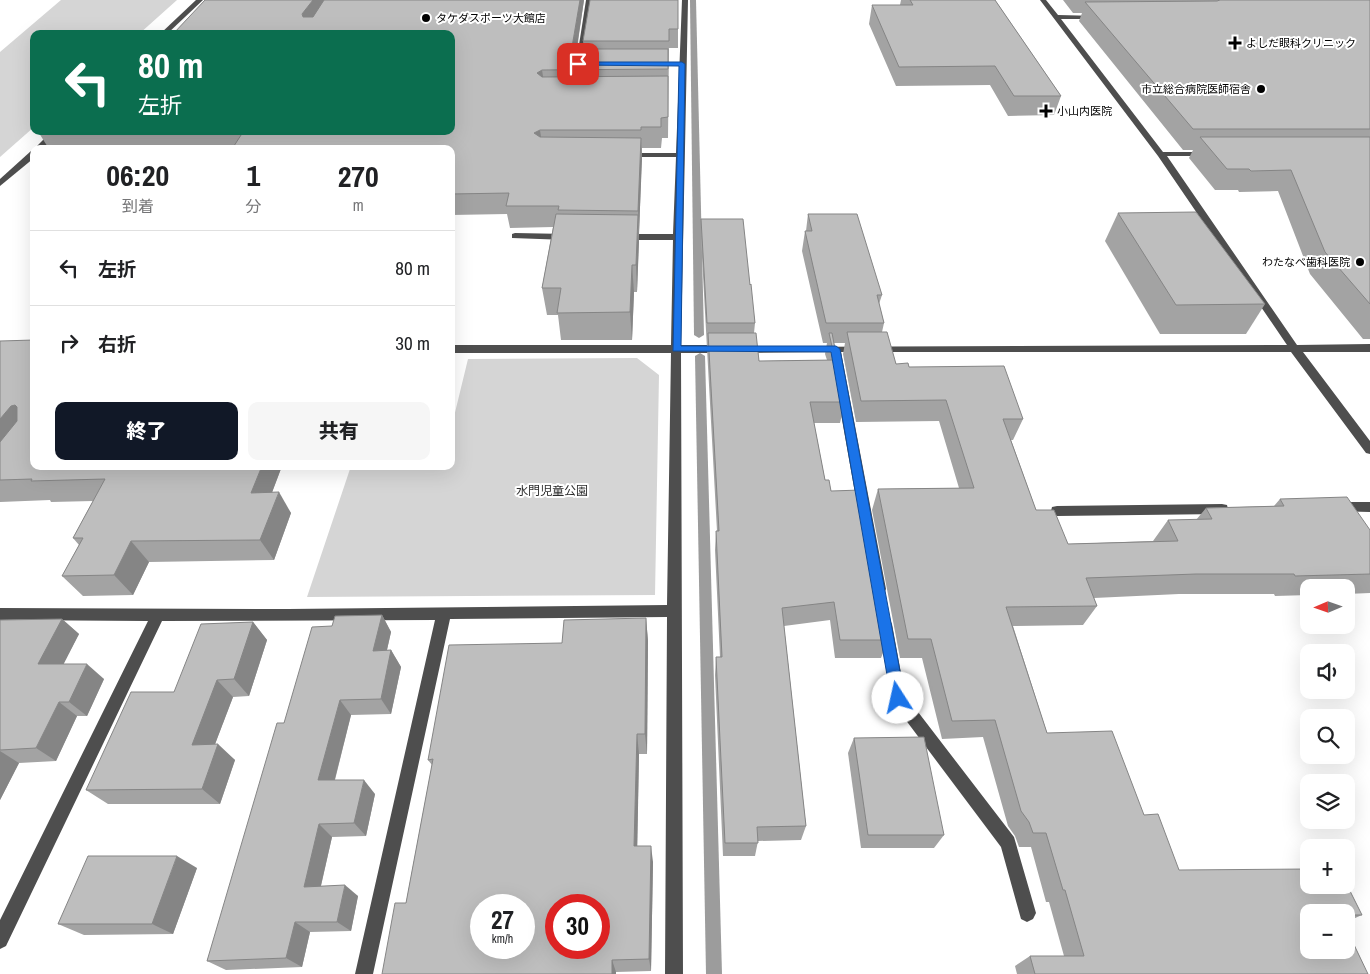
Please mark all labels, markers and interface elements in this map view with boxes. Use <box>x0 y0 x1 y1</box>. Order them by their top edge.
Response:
place label: タケダスポーツ大館店 <box>436 11 546 25</box>
marker: タケダスポーツ大館店 <box>420 12 432 24</box>
marker: よしだ眼科クリニック <box>1228 36 1242 50</box>
place label: よしだ眼科クリニック <box>1246 36 1356 50</box>
text: 80 m <box>138 42 203 89</box>
pin <box>557 43 599 85</box>
icon: left <box>55 50 120 115</box>
icon: arrive <box>564 50 592 78</box>
place label: 市立総合病院医師宿舎 <box>1141 82 1251 96</box>
marker: 市立総合病院医師宿舎 <box>1255 83 1267 95</box>
text: 左折 <box>138 90 182 120</box>
marker: 小山内医院 <box>1039 104 1053 118</box>
place label: 小山内医院 <box>1057 104 1112 118</box>
text: 06:20 <box>106 155 169 195</box>
text: 1 <box>247 155 260 195</box>
text: 270 <box>338 156 379 196</box>
text: m <box>353 194 364 216</box>
text: 到着 <box>122 195 154 217</box>
text: 分 <box>245 195 261 217</box>
icon: left <box>55 254 83 282</box>
text: 80 m <box>395 255 430 281</box>
place label: わたなべ歯科医院 <box>1262 255 1350 269</box>
text: 左折 <box>98 256 136 282</box>
marker: わたなべ歯科医院 <box>1354 256 1366 268</box>
icon: right <box>55 329 83 357</box>
text: 30 m <box>395 330 430 356</box>
text: 右折 <box>98 331 136 357</box>
button: 終了 <box>55 402 238 460</box>
button: 共有 <box>248 402 430 460</box>
park label: 水門児童公園 <box>516 483 588 499</box>
north arrow <box>1300 579 1355 634</box>
map controls <box>1300 579 1355 959</box>
button: sound <box>1300 644 1355 699</box>
position arrow <box>871 671 923 723</box>
button: search <box>1300 709 1355 764</box>
button: layers <box>1300 774 1355 829</box>
button: + <box>1300 839 1355 894</box>
speed limit sign: 30 <box>545 894 610 959</box>
text: 27 <box>491 903 514 937</box>
button: − <box>1300 904 1355 959</box>
text: km/h <box>492 931 513 947</box>

